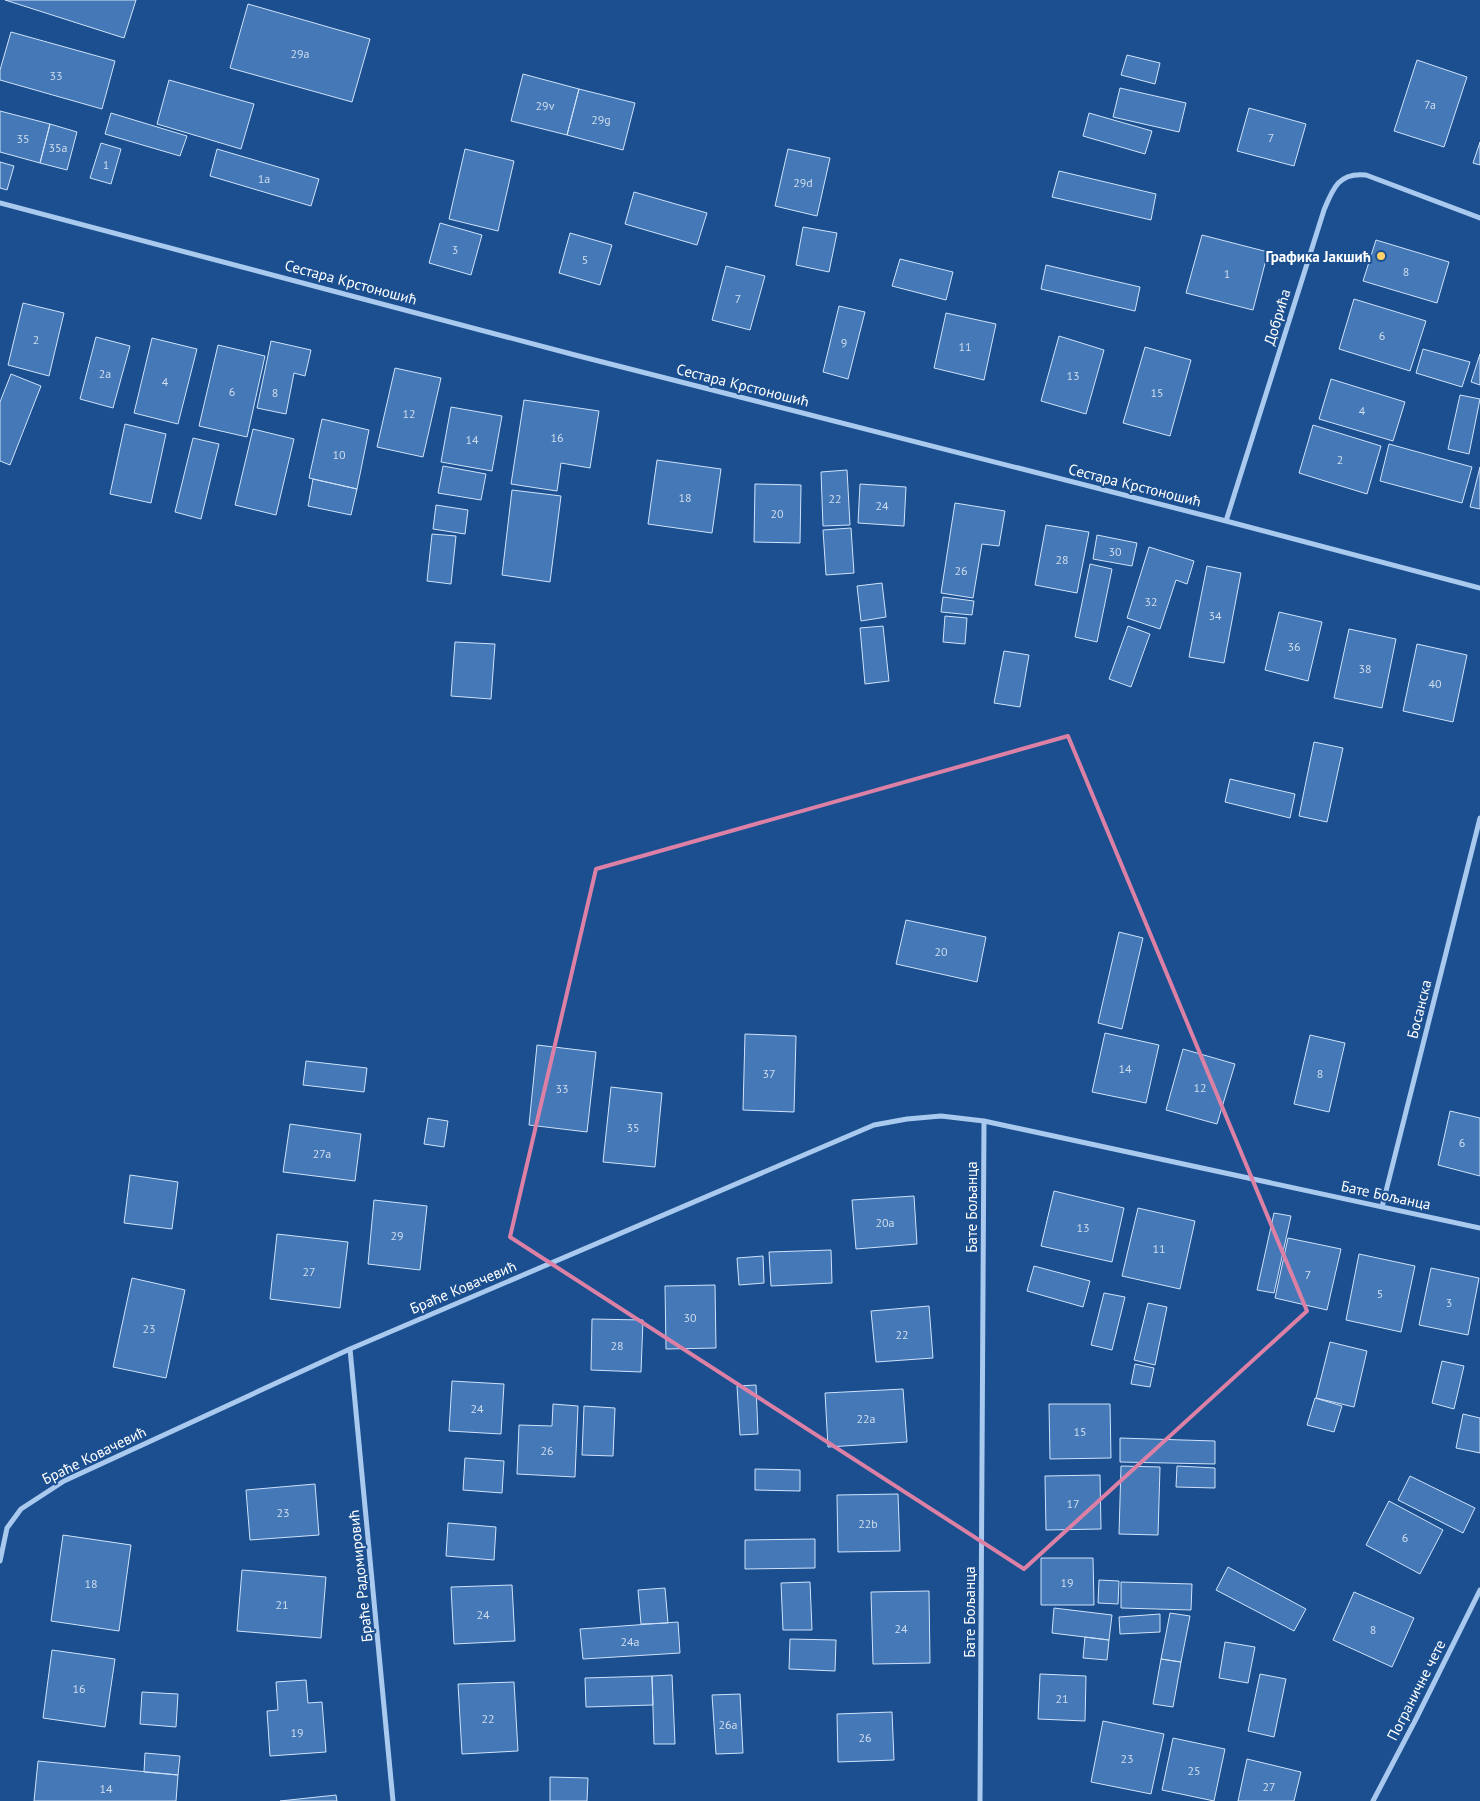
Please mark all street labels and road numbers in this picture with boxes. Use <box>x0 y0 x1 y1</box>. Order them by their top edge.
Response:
street label: Сестара Крстоношић <box>283 255 419 309</box>
street label: Добрића <box>1259 287 1295 347</box>
street label: Сестара Крстоношић <box>675 359 811 411</box>
street label: Сестара Крстоношић <box>1067 459 1203 511</box>
street label: Босанска <box>1403 978 1435 1040</box>
street label: Бате Бољанца <box>962 1161 981 1253</box>
street label: Бате Бољанца <box>1339 1176 1433 1214</box>
street label: Браће Ковачевић <box>407 1256 519 1318</box>
street label: Браће Ковачевић <box>39 1422 149 1488</box>
street label: Браће Радомировић <box>344 1509 376 1643</box>
street label: Бате Бољанца <box>960 1566 979 1658</box>
street label: Пограничне чете <box>1382 1636 1450 1744</box>

